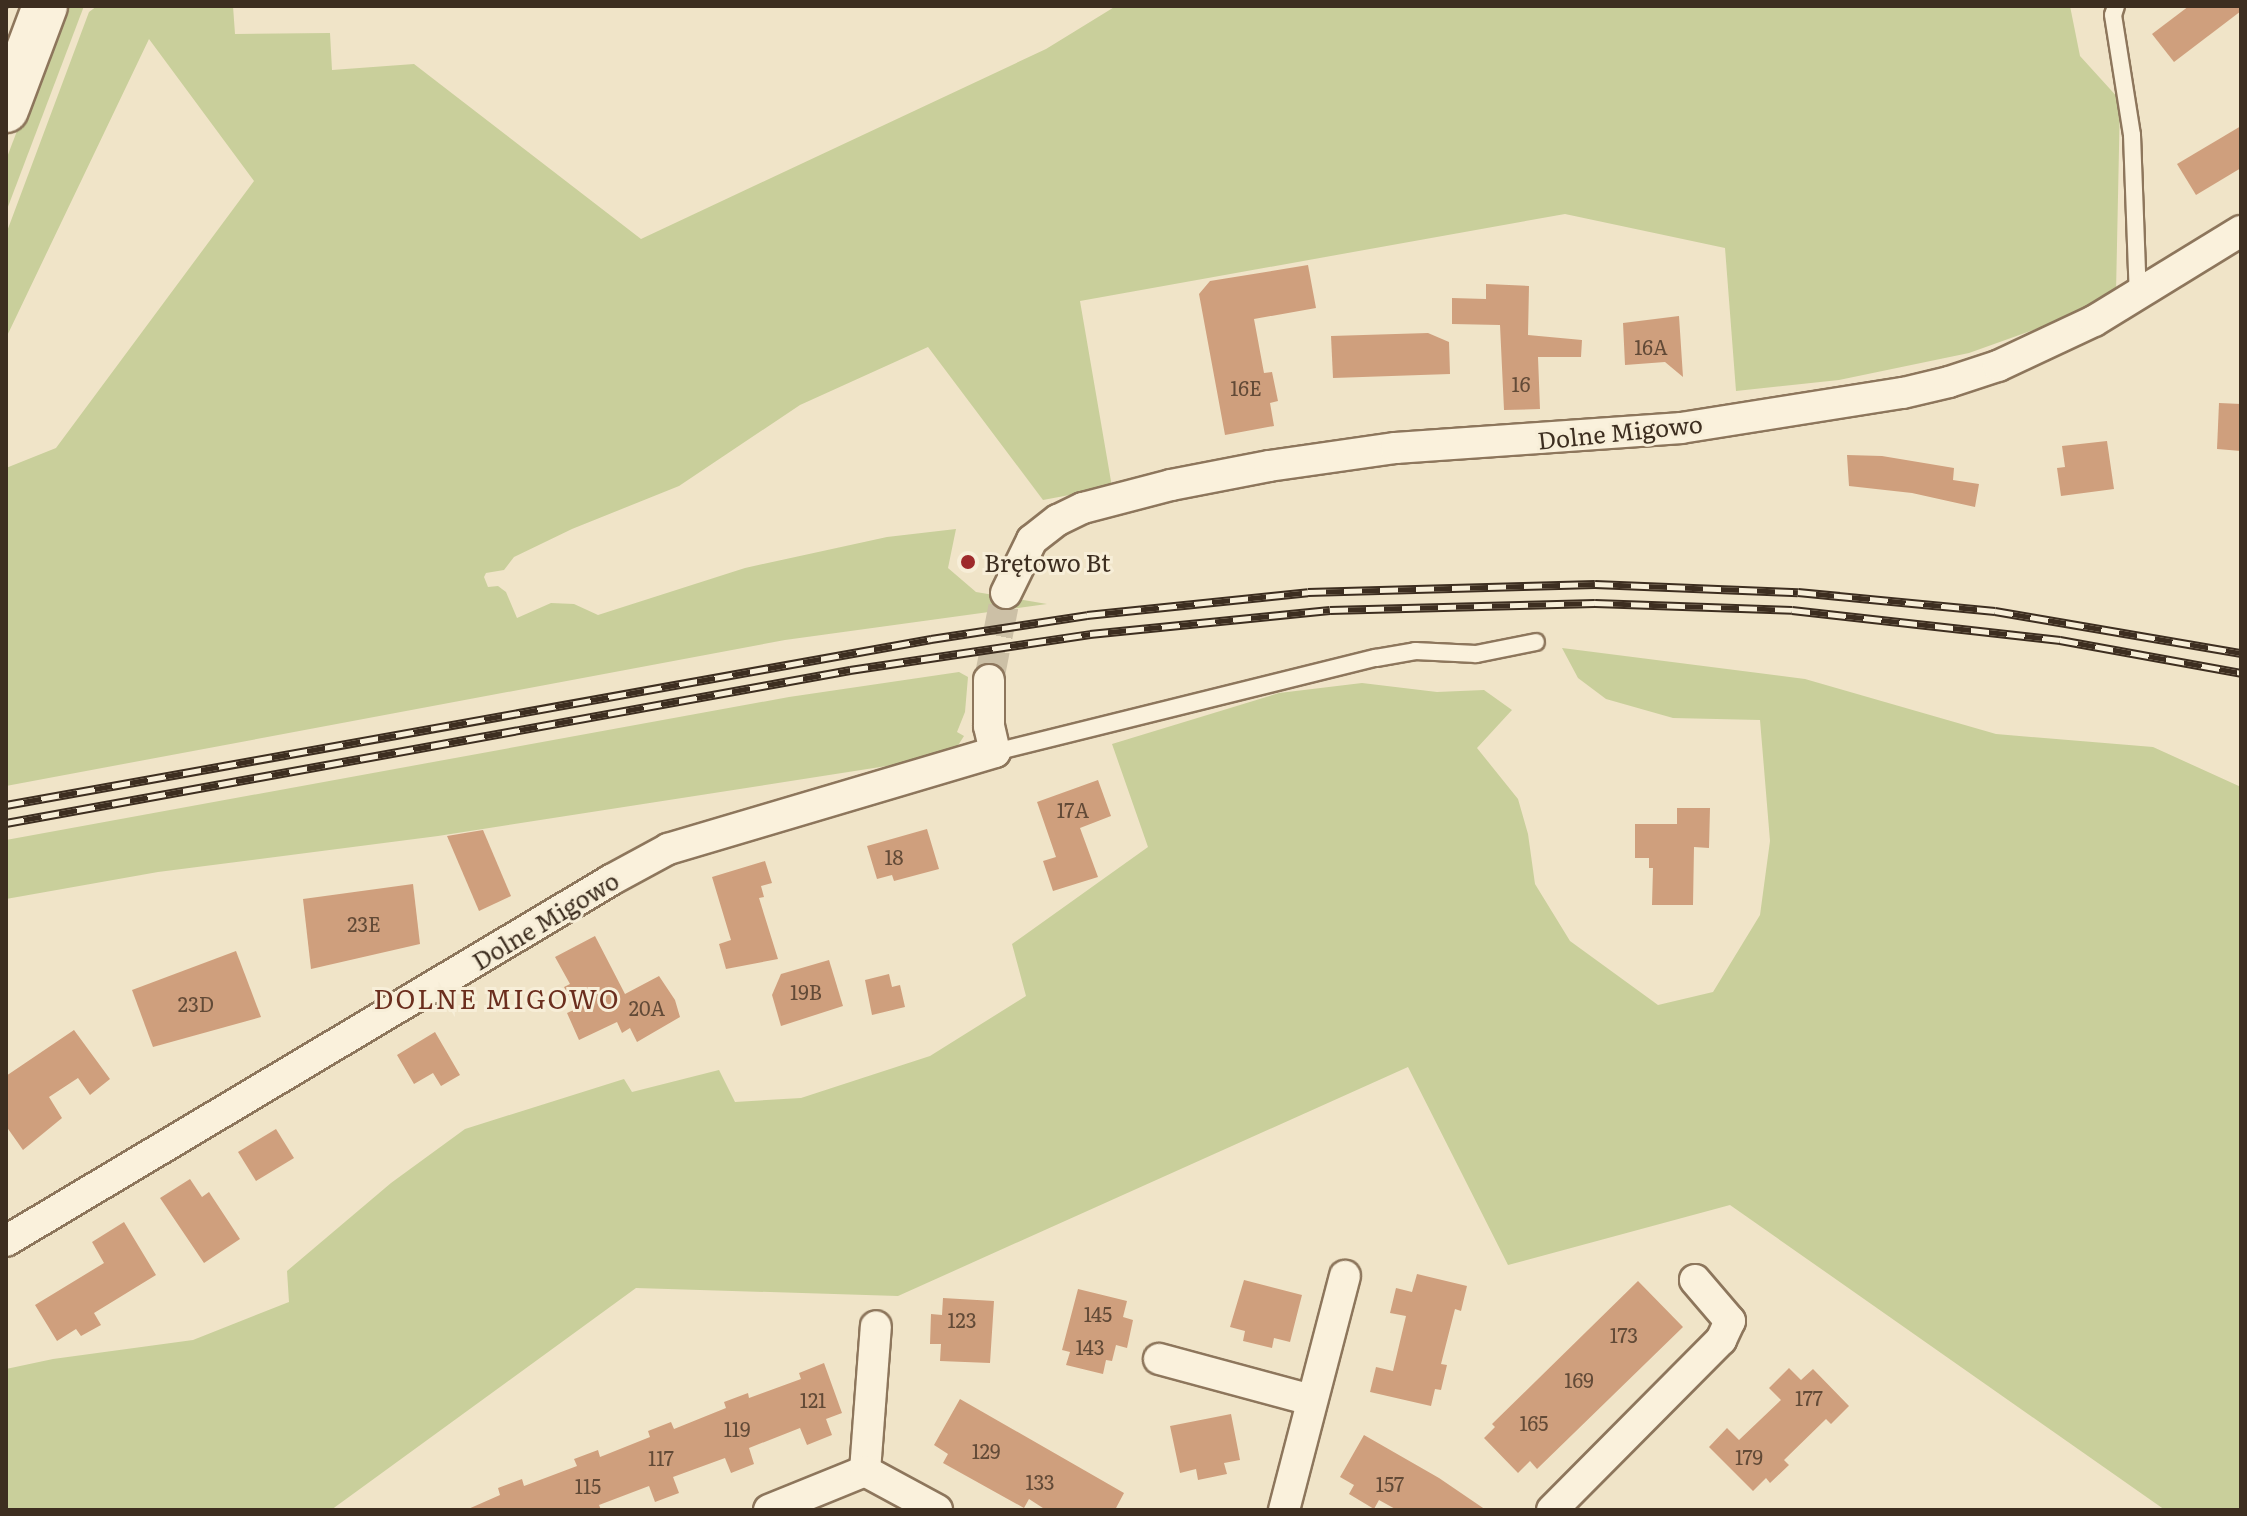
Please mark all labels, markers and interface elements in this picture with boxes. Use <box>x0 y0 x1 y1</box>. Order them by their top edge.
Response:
house number: 16A <box>1634 334 1668 358</box>
house number: 16 <box>1512 371 1530 395</box>
house number: 16E <box>1230 375 1262 399</box>
street label: Dolne Migowo <box>1536 408 1704 454</box>
place label: Brętowo Bt <box>984 548 1111 576</box>
marker: Brętowo Bt <box>959 553 977 571</box>
house number: 17A <box>1057 797 1089 821</box>
house number: 18 <box>884 844 904 868</box>
street label: Dolne Migowo <box>466 865 624 975</box>
house number: 23E <box>347 911 381 935</box>
house number: 19B <box>790 979 822 1003</box>
district label: DOLNE MIGOWO <box>374 982 620 1014</box>
house number: 23D <box>178 991 214 1015</box>
house number: 20A <box>629 995 665 1019</box>
house number: 145 <box>1084 1301 1112 1325</box>
house number: 123 <box>947 1307 977 1331</box>
house number: 173 <box>1610 1322 1638 1346</box>
house number: 143 <box>1075 1334 1105 1358</box>
house number: 169 <box>1564 1367 1594 1391</box>
house number: 177 <box>1795 1385 1823 1409</box>
house number: 121 <box>800 1387 826 1411</box>
house number: 165 <box>1519 1410 1549 1434</box>
house number: 119 <box>724 1416 750 1440</box>
house number: 129 <box>972 1438 1000 1462</box>
house number: 179 <box>1735 1444 1763 1468</box>
house number: 117 <box>648 1445 674 1469</box>
house number: 133 <box>1025 1469 1055 1493</box>
house number: 157 <box>1376 1471 1404 1495</box>
house number: 115 <box>575 1473 601 1497</box>

